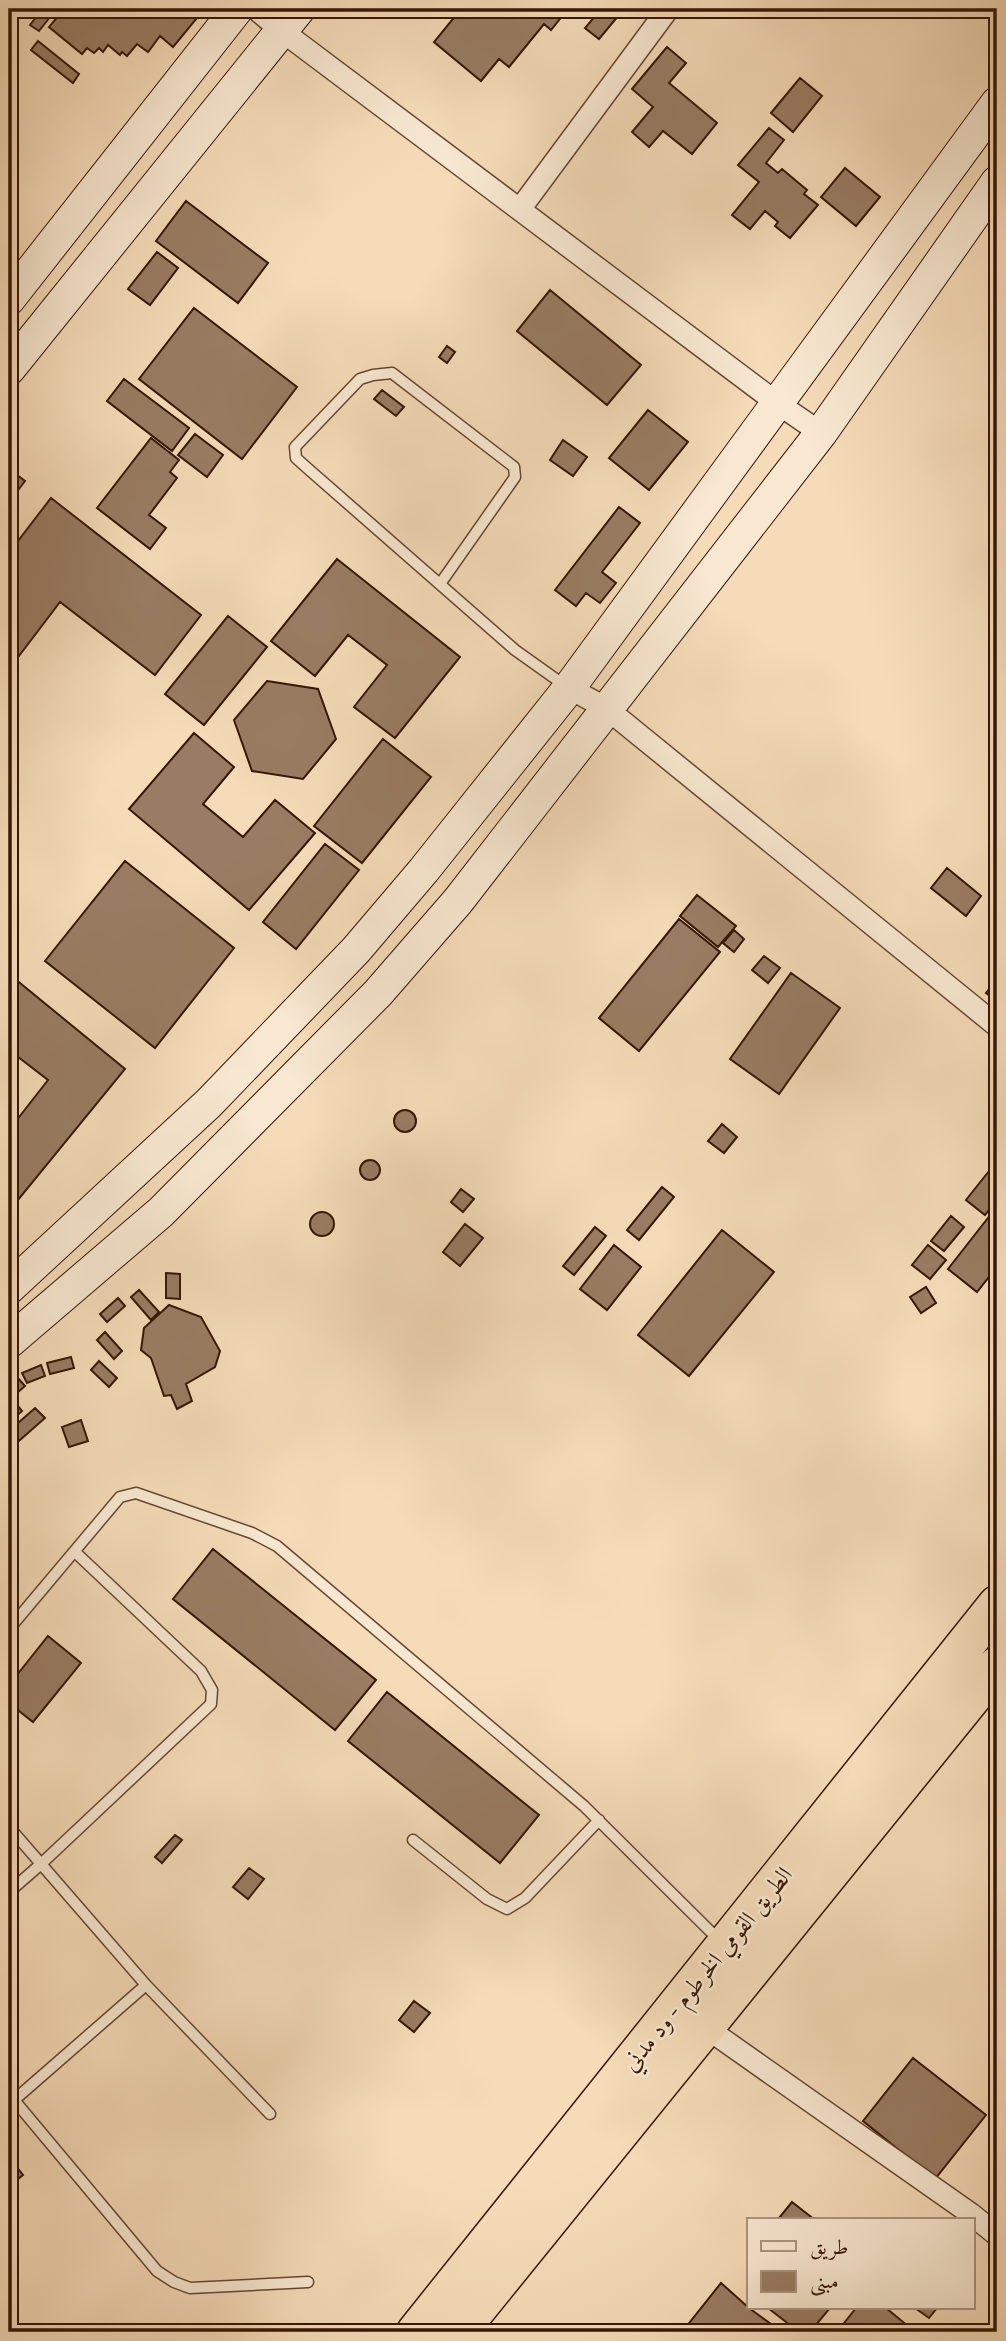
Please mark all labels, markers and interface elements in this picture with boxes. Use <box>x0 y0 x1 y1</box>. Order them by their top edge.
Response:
street label: الطريق القومي الخرطوم - ود مدني <box>613 1859 804 2081</box>
legend <box>747 2218 974 2310</box>
text: طريق <box>810 2231 848 2262</box>
text: مبنى <box>810 2265 839 2296</box>

